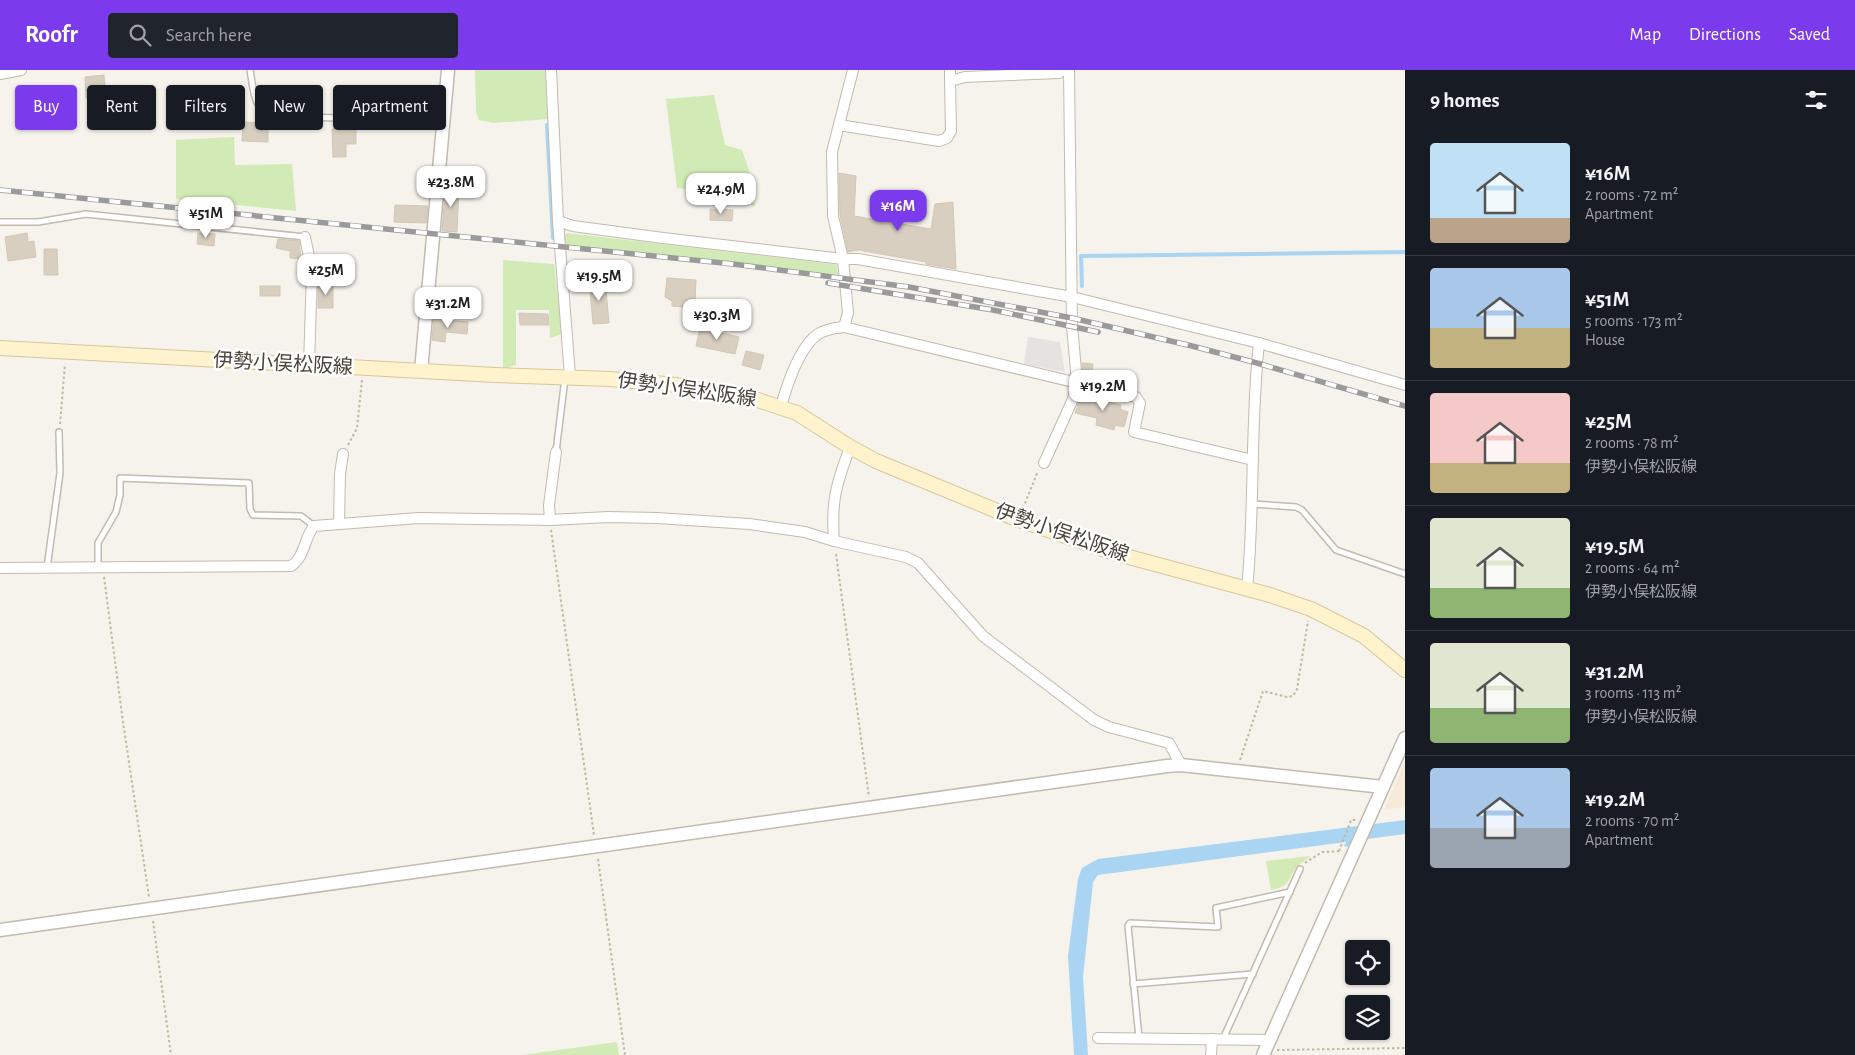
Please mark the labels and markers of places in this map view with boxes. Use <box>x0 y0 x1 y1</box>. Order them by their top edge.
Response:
pin: ¥23.8M <box>410 166 492 208</box>
pin: ¥24.9M <box>680 172 762 215</box>
pin: ¥16M <box>868 190 928 232</box>
pin: ¥51M <box>176 196 236 239</box>
pin: ¥25M <box>296 254 356 296</box>
pin: ¥19.5M <box>558 260 640 302</box>
pin: ¥31.2M <box>407 286 489 329</box>
pin: ¥30.3M <box>676 298 758 341</box>
pin: ¥19.2M <box>1062 370 1144 412</box>

